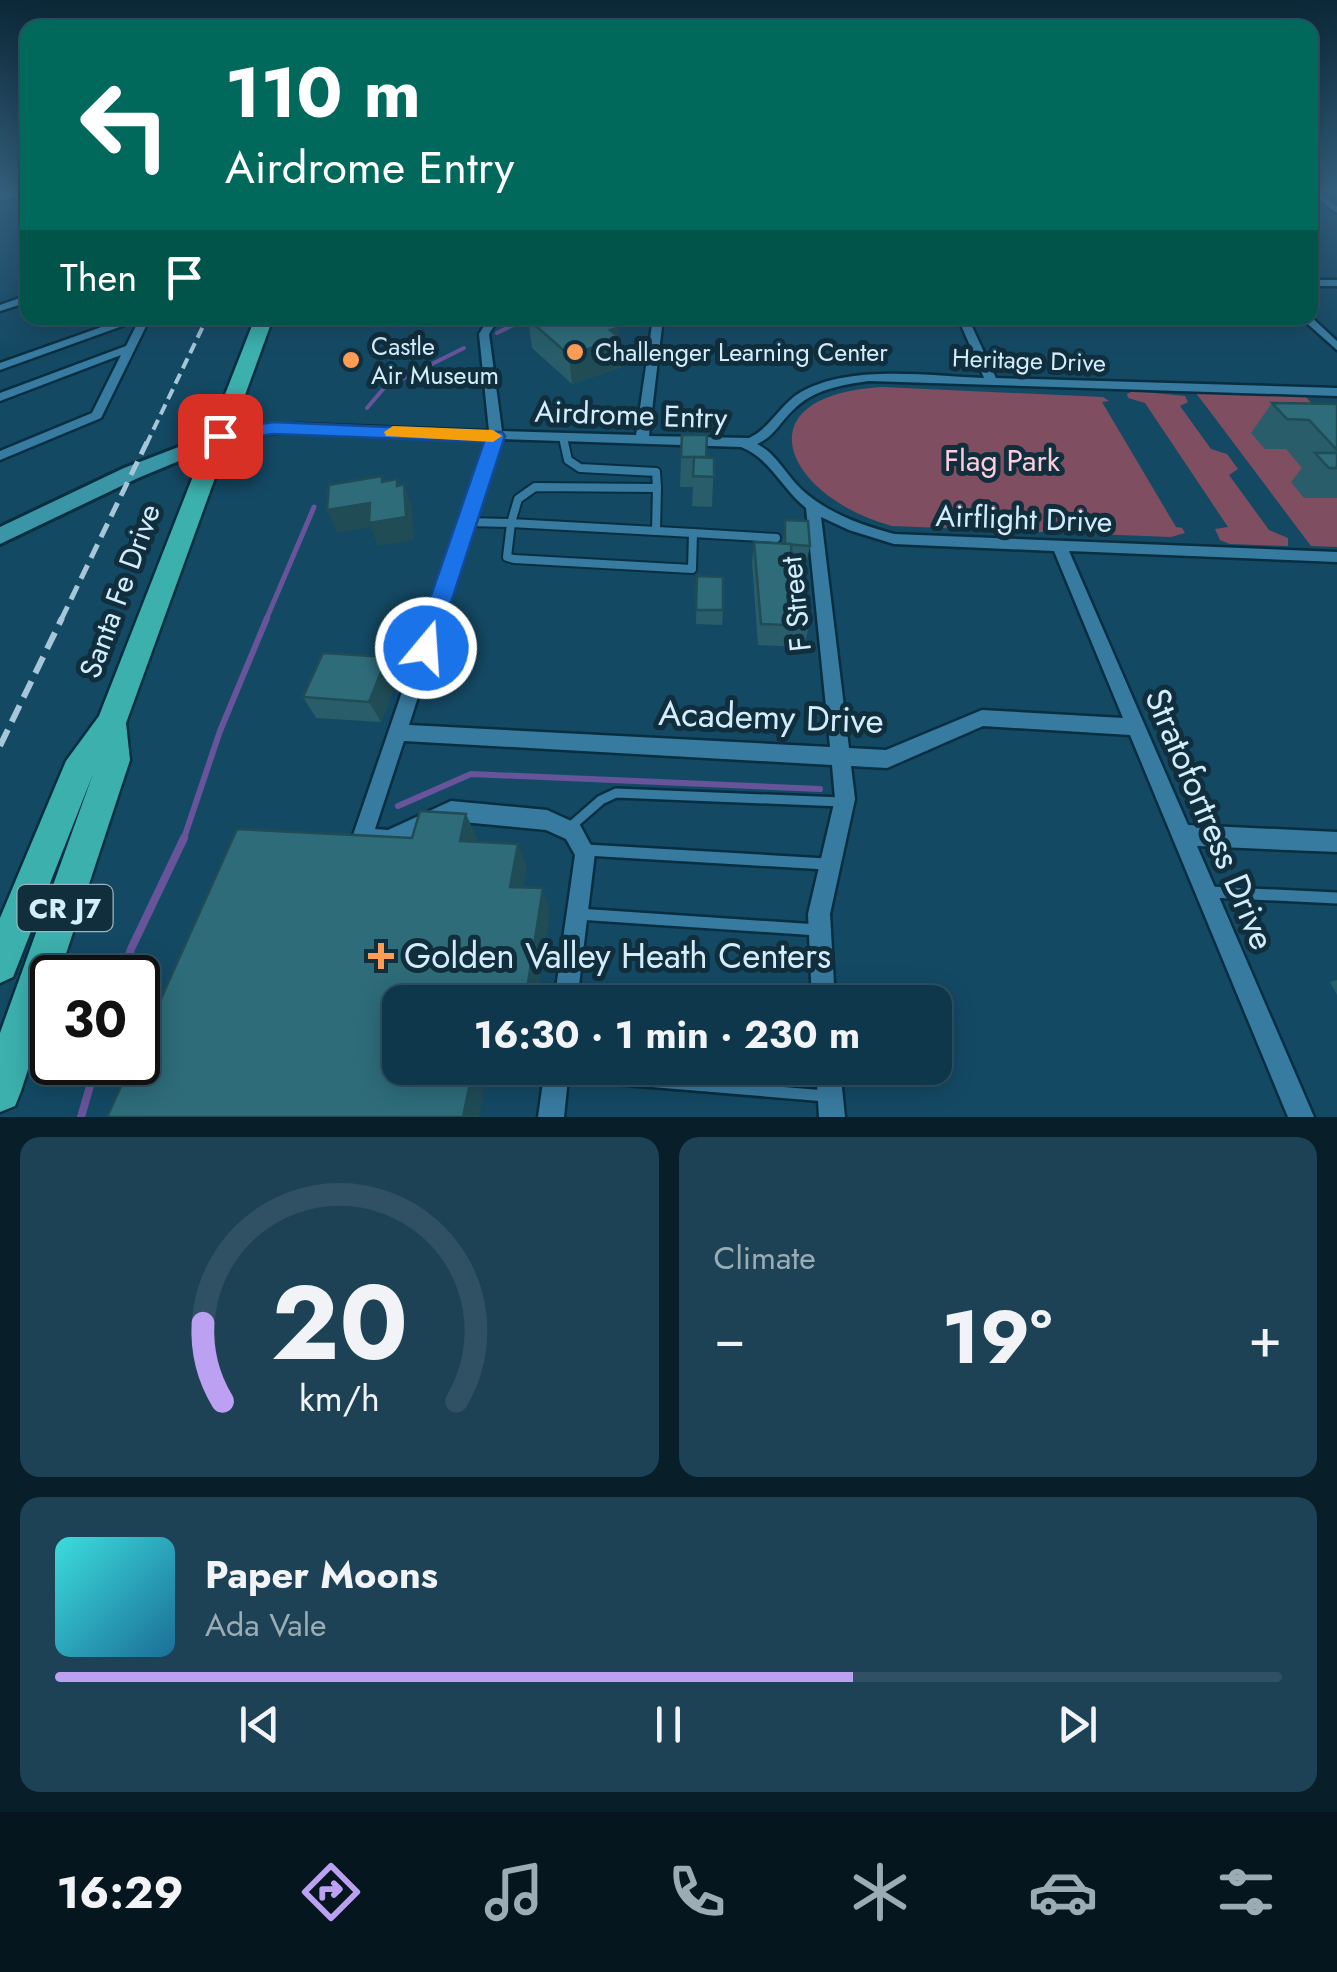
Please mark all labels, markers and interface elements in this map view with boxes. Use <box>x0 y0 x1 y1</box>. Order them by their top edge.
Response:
text: 110 m <box>225 42 421 143</box>
icon: left <box>60 60 190 190</box>
text: Airdrome Entry <box>225 135 514 200</box>
text: Then <box>60 250 137 305</box>
icon: arrive <box>157 250 212 305</box>
place label: Castle Air Museum <box>371 328 499 393</box>
place label: Challenger Learning Center <box>595 334 888 370</box>
street label: Heritage Drive <box>951 339 1107 381</box>
marker: Challenger Learning Center <box>564 341 586 363</box>
marker: Castle Air Museum <box>340 349 362 371</box>
street label: Airdrome Entry <box>534 390 729 439</box>
pin <box>178 394 263 479</box>
icon: arrive <box>193 409 248 464</box>
park label: Flag Park <box>944 439 1061 482</box>
street label: Airflight Drive <box>935 494 1113 543</box>
street label: Santa Fe Drive <box>68 498 171 684</box>
street label: F Street <box>769 553 822 654</box>
position arrow <box>374 596 478 700</box>
street label: Stratofortress Drive <box>1132 681 1288 957</box>
street label: Academy Drive <box>657 688 885 746</box>
road number: CR J7 <box>18 885 112 931</box>
place label: Golden Valley Heath Centers <box>404 931 831 981</box>
marker: Golden Valley Heath Centers <box>368 943 394 969</box>
speed limit sign: 30 <box>30 955 160 1085</box>
text: 16:30 · 1 min · 230 m <box>474 1007 860 1062</box>
text: Climate <box>714 1235 816 1281</box>
text: 20 <box>271 1248 408 1398</box>
text: 19° <box>942 1283 1052 1391</box>
text: − <box>714 1298 746 1378</box>
text: + <box>1248 1298 1282 1378</box>
text: km/h <box>299 1373 380 1424</box>
text: Paper Moons <box>205 1547 438 1602</box>
text: Ada Vale <box>205 1602 327 1648</box>
icon: previous <box>232 1697 287 1752</box>
icon: pause <box>641 1697 696 1752</box>
icon: next <box>1050 1697 1105 1752</box>
icon: directions <box>296 1857 366 1927</box>
icon: music <box>479 1857 549 1927</box>
icon: phone <box>662 1857 732 1927</box>
icon: climate <box>845 1857 915 1927</box>
icon: car <box>1028 1857 1098 1927</box>
icon: filters <box>1211 1857 1281 1927</box>
text: 16:29 <box>56 1860 184 1925</box>

